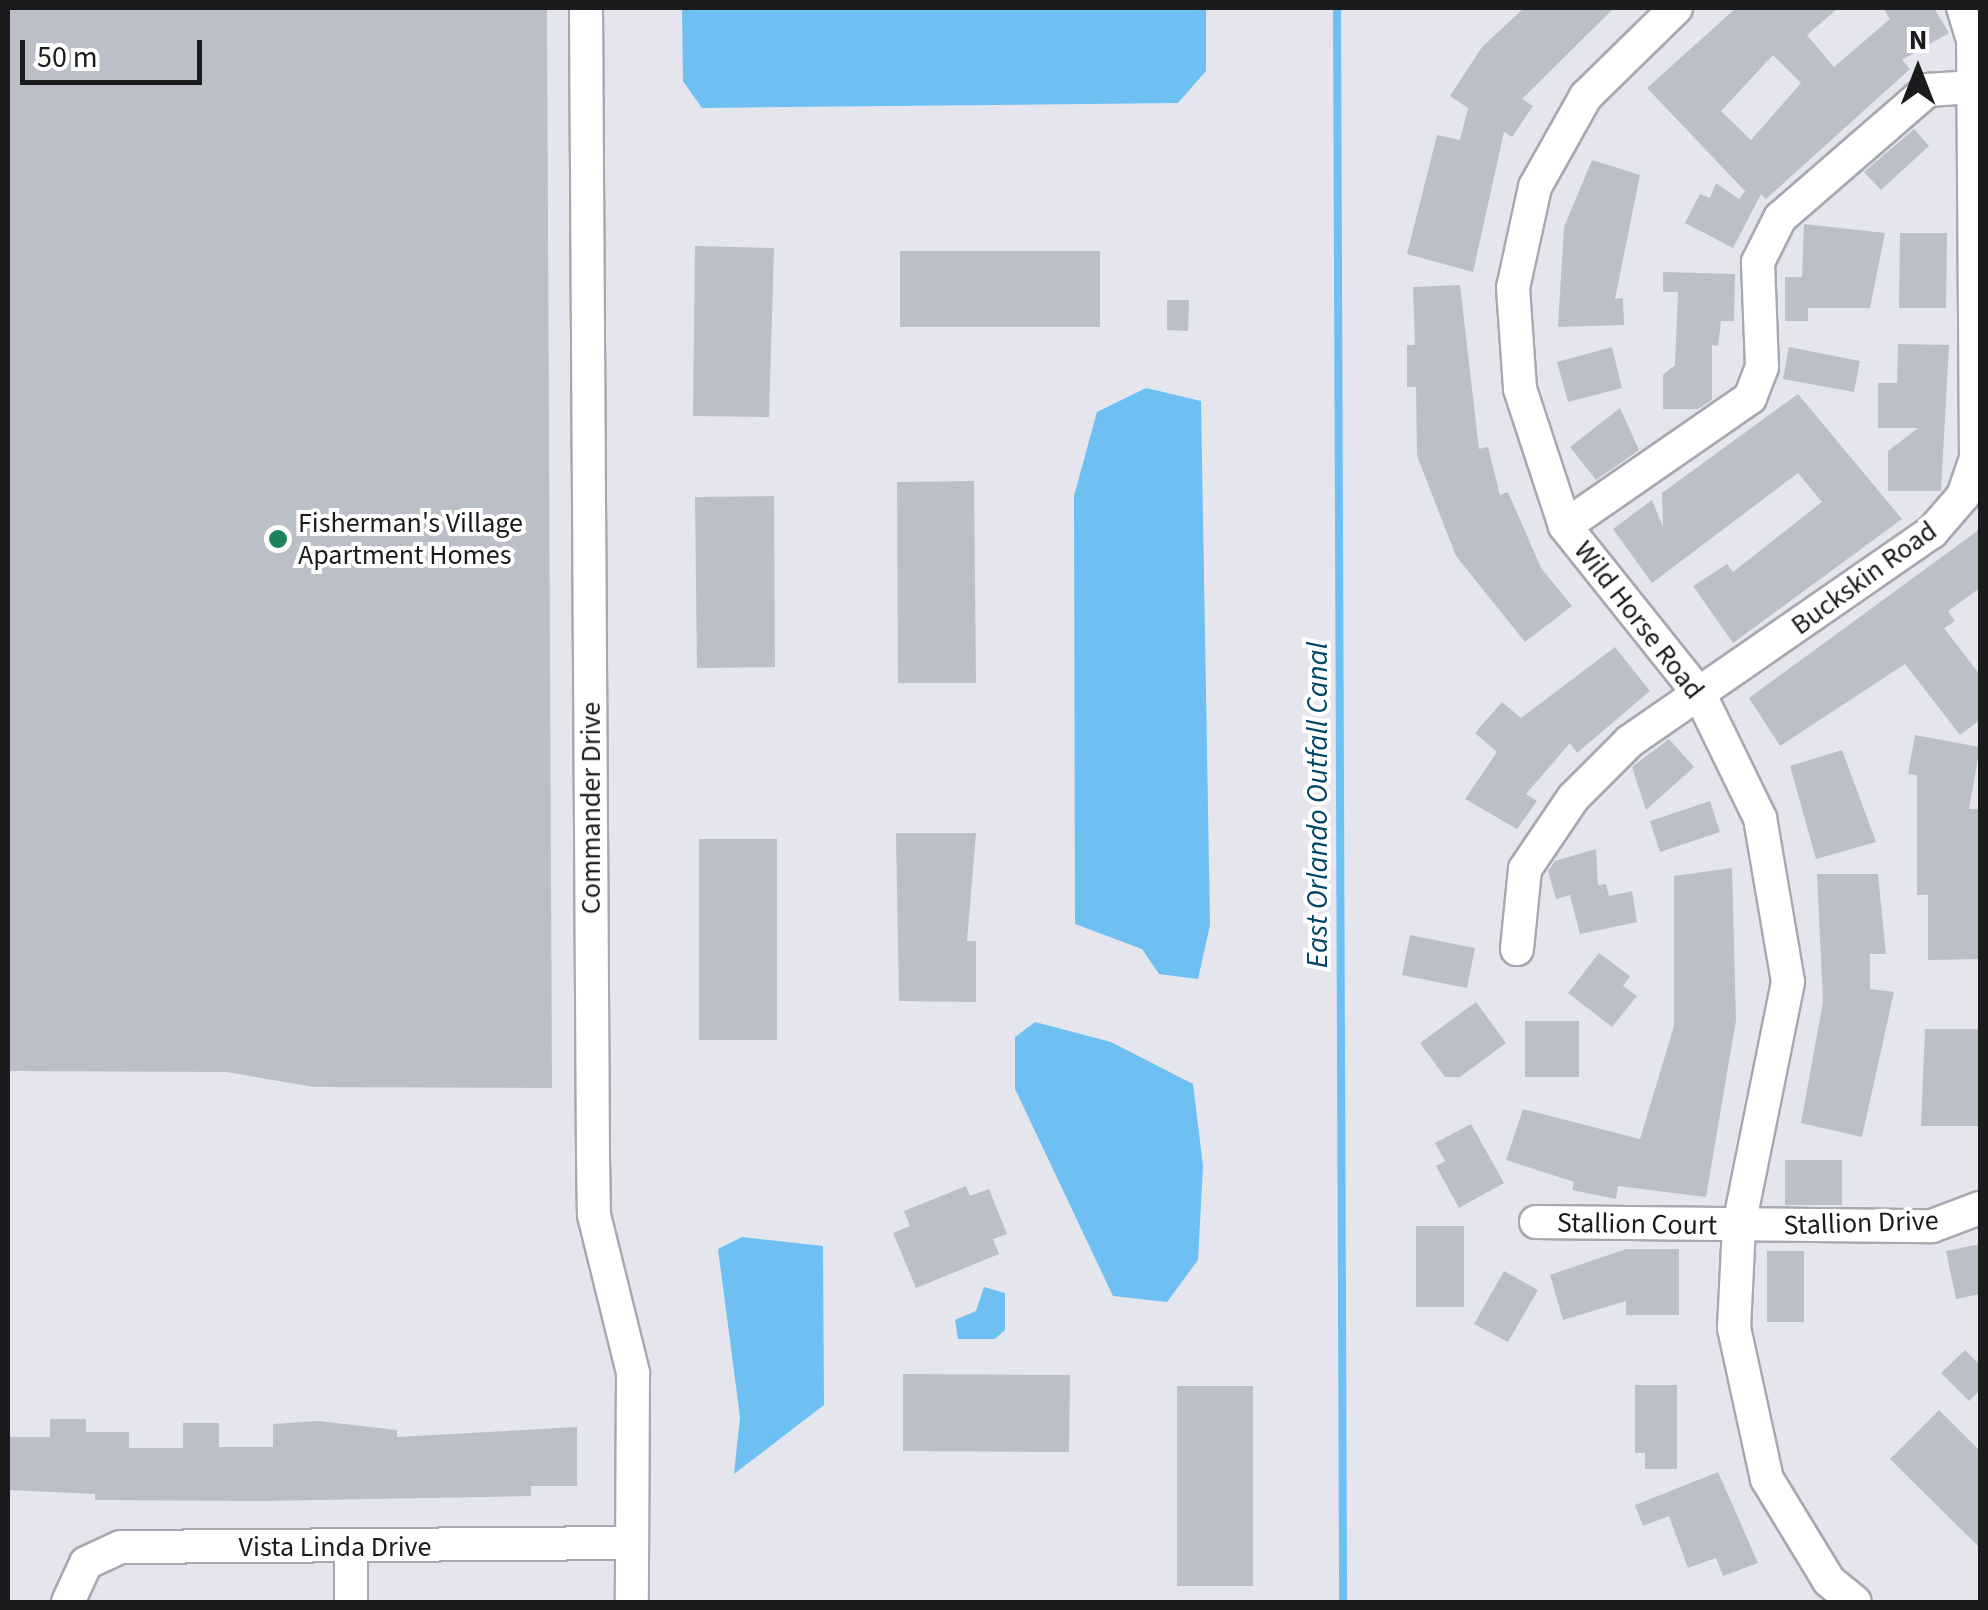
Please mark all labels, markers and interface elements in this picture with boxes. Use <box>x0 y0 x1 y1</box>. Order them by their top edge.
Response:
scale bar <box>25 20 208 82</box>
north arrow <box>1868 20 1968 120</box>
text: N <box>1909 20 1927 60</box>
text: 50 m <box>37 36 98 79</box>
place label: Fisherman's Village Apartment Homes <box>298 506 523 572</box>
street label: Buckskin Road <box>1785 514 1943 642</box>
marker: Fisherman's Village Apartment Homes <box>267 528 289 550</box>
street label: Wild Horse Road <box>1567 534 1711 706</box>
water label: East Orlando Outfall Canal <box>1300 642 1336 968</box>
street label: Commander Drive <box>574 702 608 914</box>
street label: Stallion Drive <box>1783 1204 1939 1242</box>
street label: Stallion Court <box>1557 1206 1717 1242</box>
street label: Vista Linda Drive <box>239 1530 431 1564</box>

